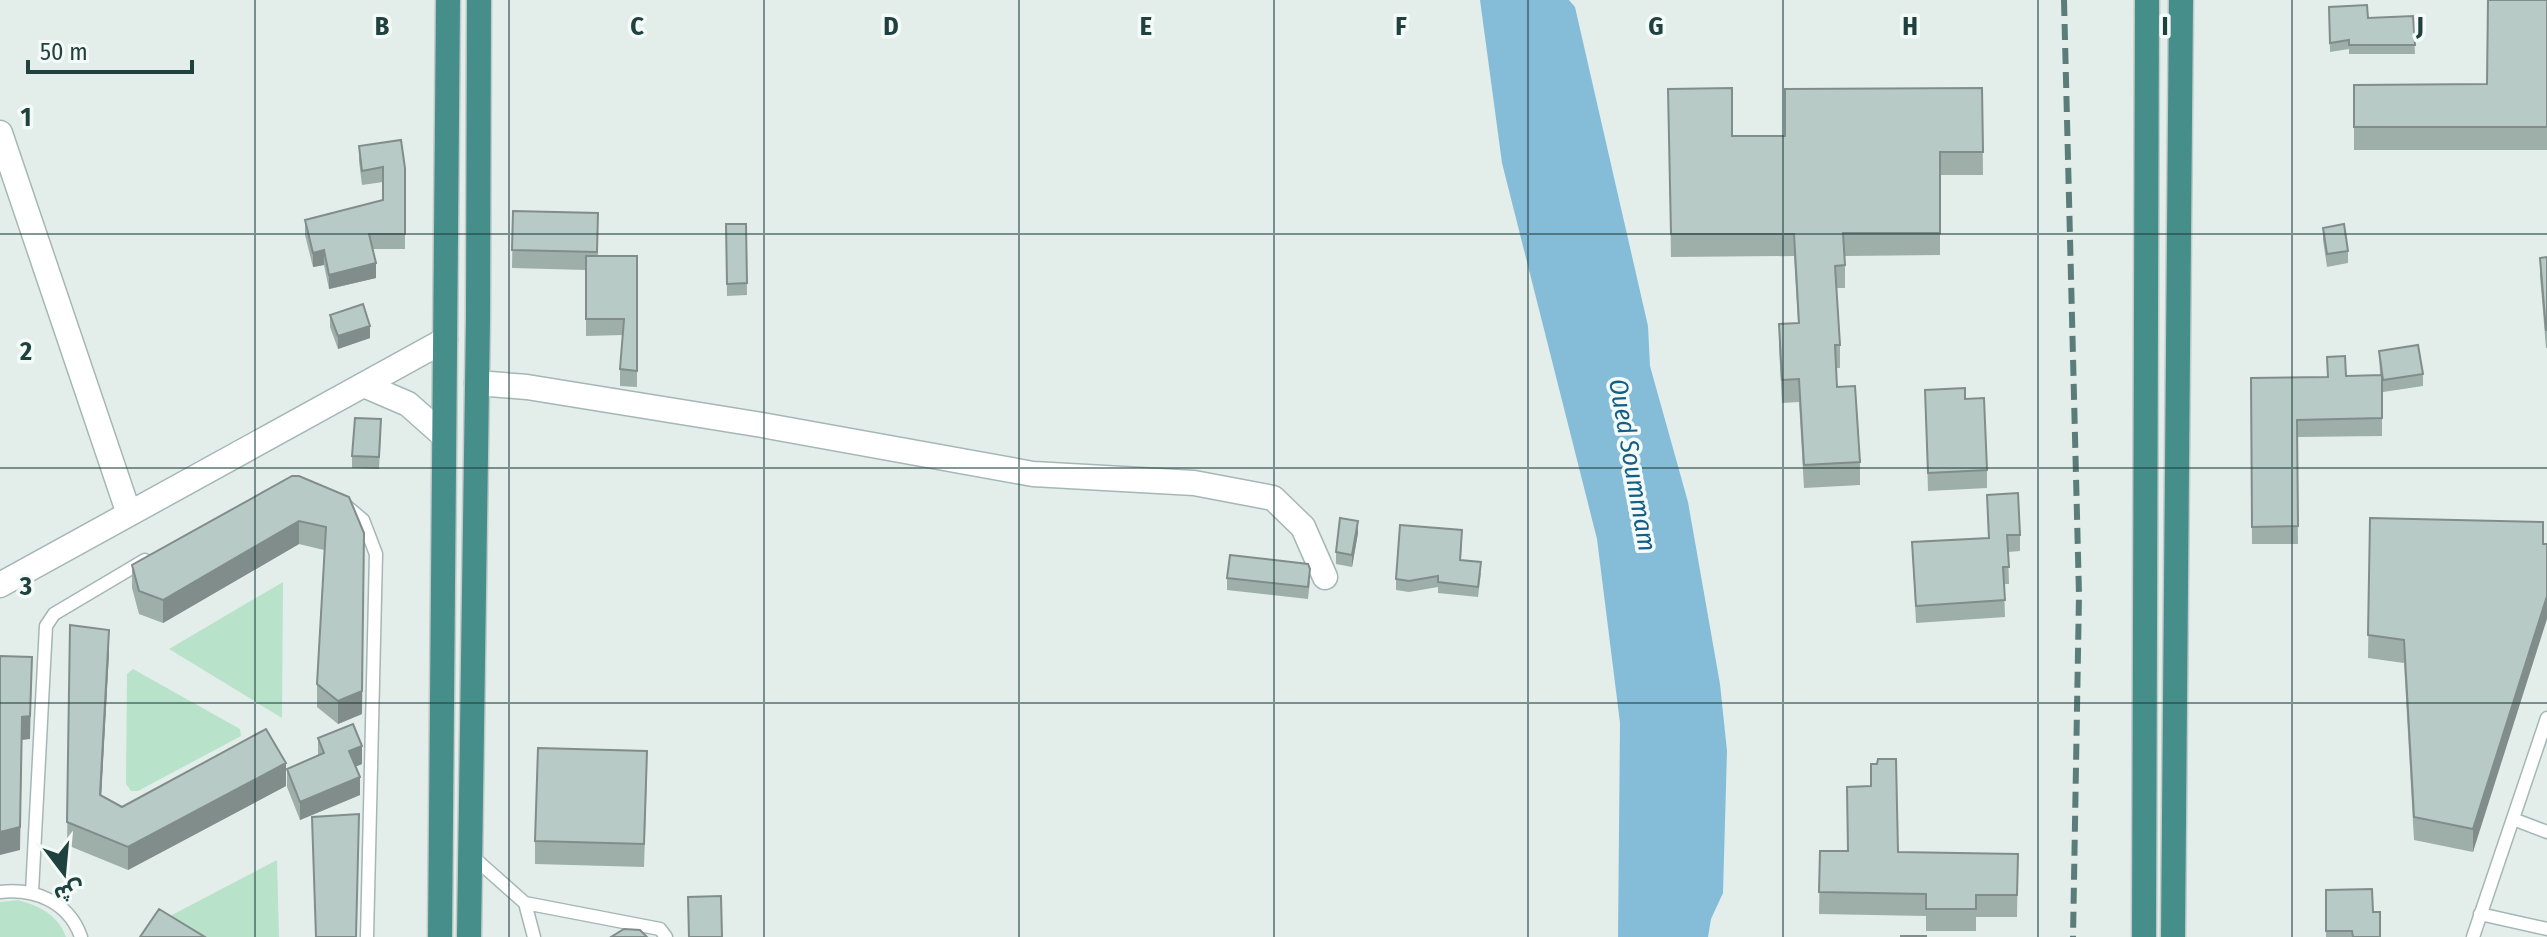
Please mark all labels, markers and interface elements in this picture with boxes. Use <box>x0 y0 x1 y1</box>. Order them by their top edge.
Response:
text: B <box>375 11 390 42</box>
text: C <box>630 11 644 42</box>
text: D <box>883 11 899 42</box>
text: E <box>1140 11 1152 42</box>
text: F <box>1395 11 1407 42</box>
text: G <box>1648 11 1664 42</box>
text: H <box>1902 11 1918 42</box>
text: I <box>2162 11 2169 42</box>
text: J <box>2415 11 2424 42</box>
scale bar <box>28 24 192 74</box>
text: 50 m <box>40 38 88 66</box>
text: 1 <box>21 102 32 133</box>
text: 2 <box>19 336 32 367</box>
water label: Oued Soummam <box>1602 376 1663 554</box>
text: 3 <box>19 571 32 602</box>
north arrow <box>24 833 104 913</box>
text: ش <box>51 875 88 909</box>

